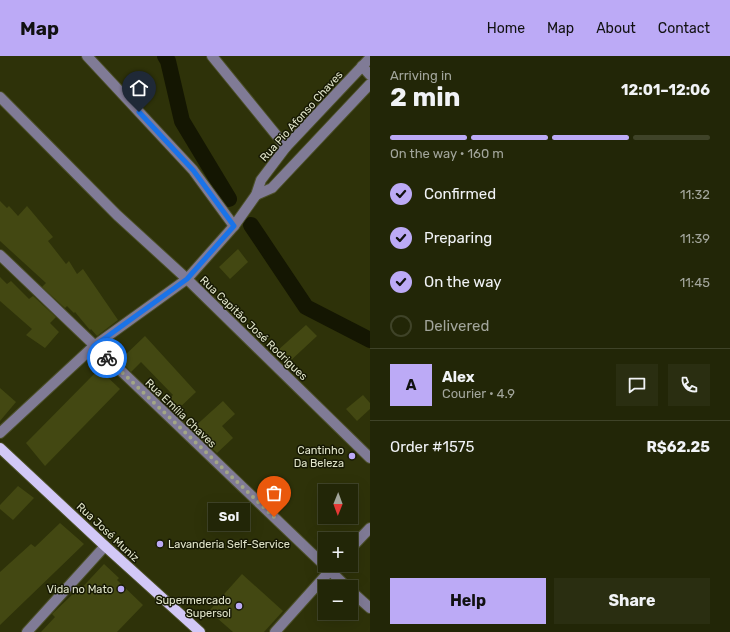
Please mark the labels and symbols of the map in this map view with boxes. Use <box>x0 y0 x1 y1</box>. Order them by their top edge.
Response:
street label: Rua Pio Afonso Chaves <box>257 68 346 164</box>
pin <box>122 71 156 112</box>
street label: Rua Capitão José Rodrigues <box>197 274 310 383</box>
courier <box>87 338 127 378</box>
street label: Rua Emília Chaves <box>143 376 219 451</box>
place label: Cantinho Da Beleza <box>294 444 344 470</box>
marker: Cantinho Da Beleza <box>347 451 357 461</box>
pin <box>257 476 291 517</box>
north arrow <box>318 484 358 524</box>
street label: Rua José Muniz <box>74 500 142 565</box>
callout: Sol <box>208 503 250 531</box>
place label: Lavanderia Self-Service <box>168 538 290 551</box>
marker: Lavanderia Self-Service <box>155 539 165 549</box>
place label: Vida no Mato <box>47 583 113 596</box>
marker: Vida no Mato <box>116 584 126 594</box>
place label: Supermercado Supersol <box>156 594 231 620</box>
marker: Supermercado Supersol <box>234 601 244 611</box>

